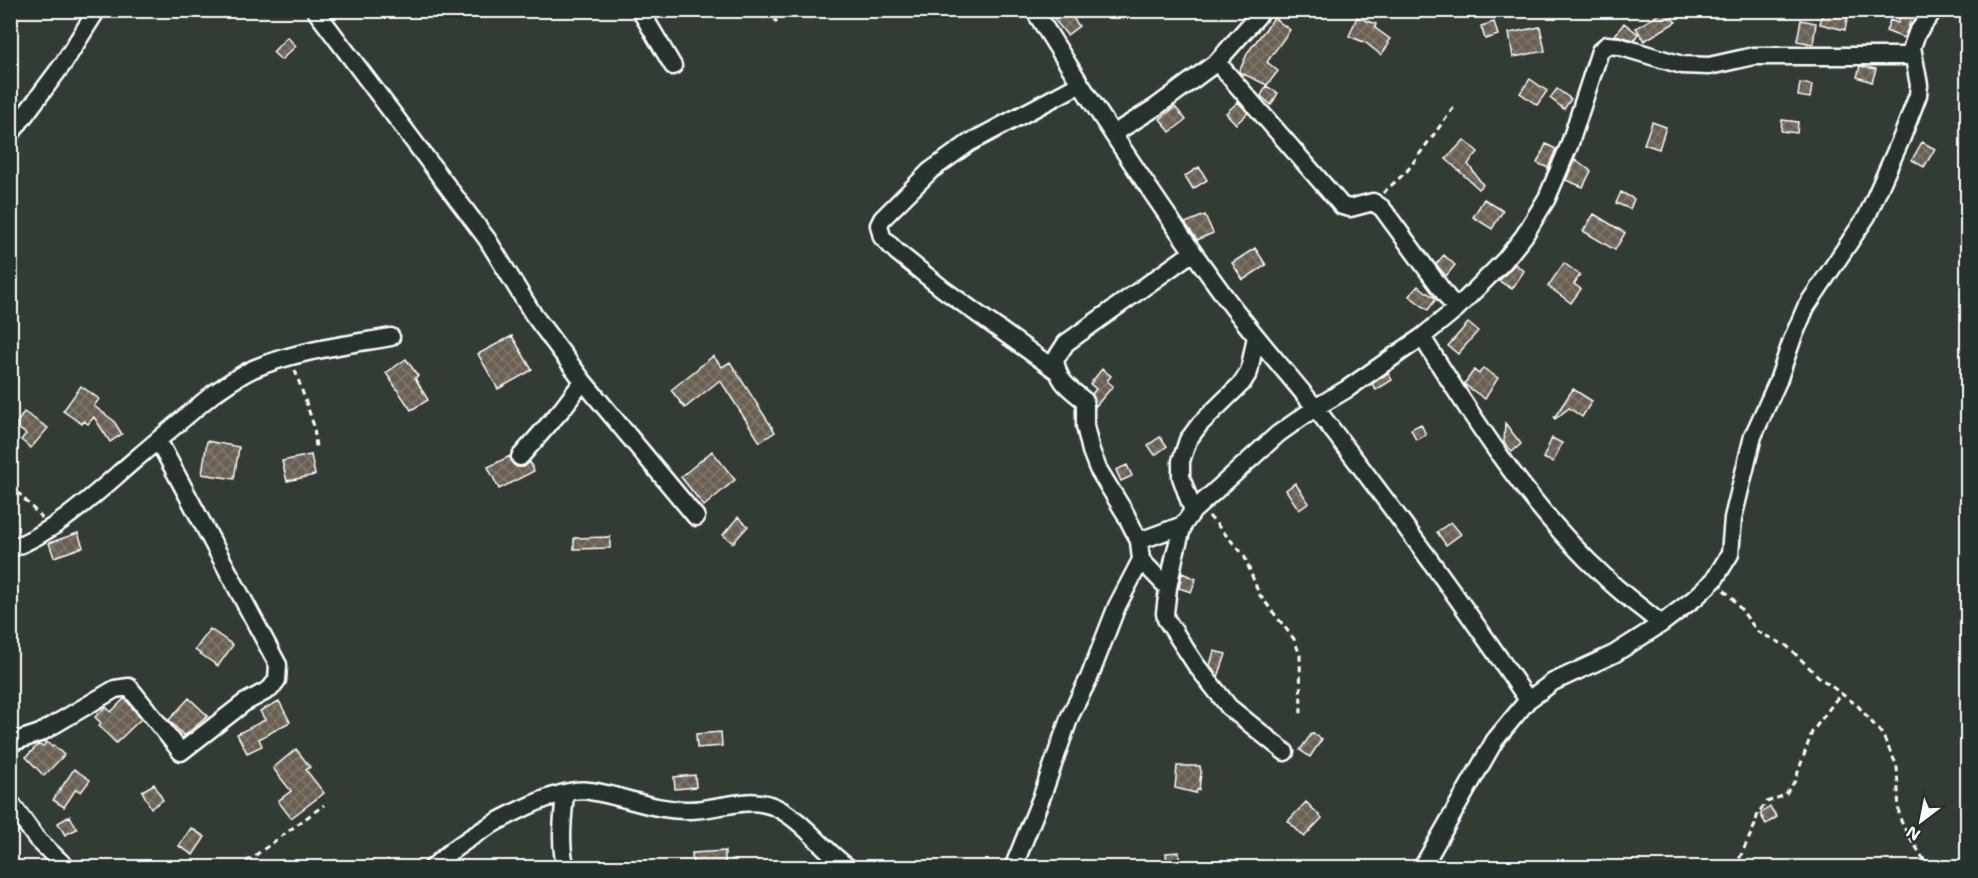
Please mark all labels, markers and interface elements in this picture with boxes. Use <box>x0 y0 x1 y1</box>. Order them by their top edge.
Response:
north arrow <box>1891 791 1951 851</box>
text: N <box>1902 821 1924 846</box>

